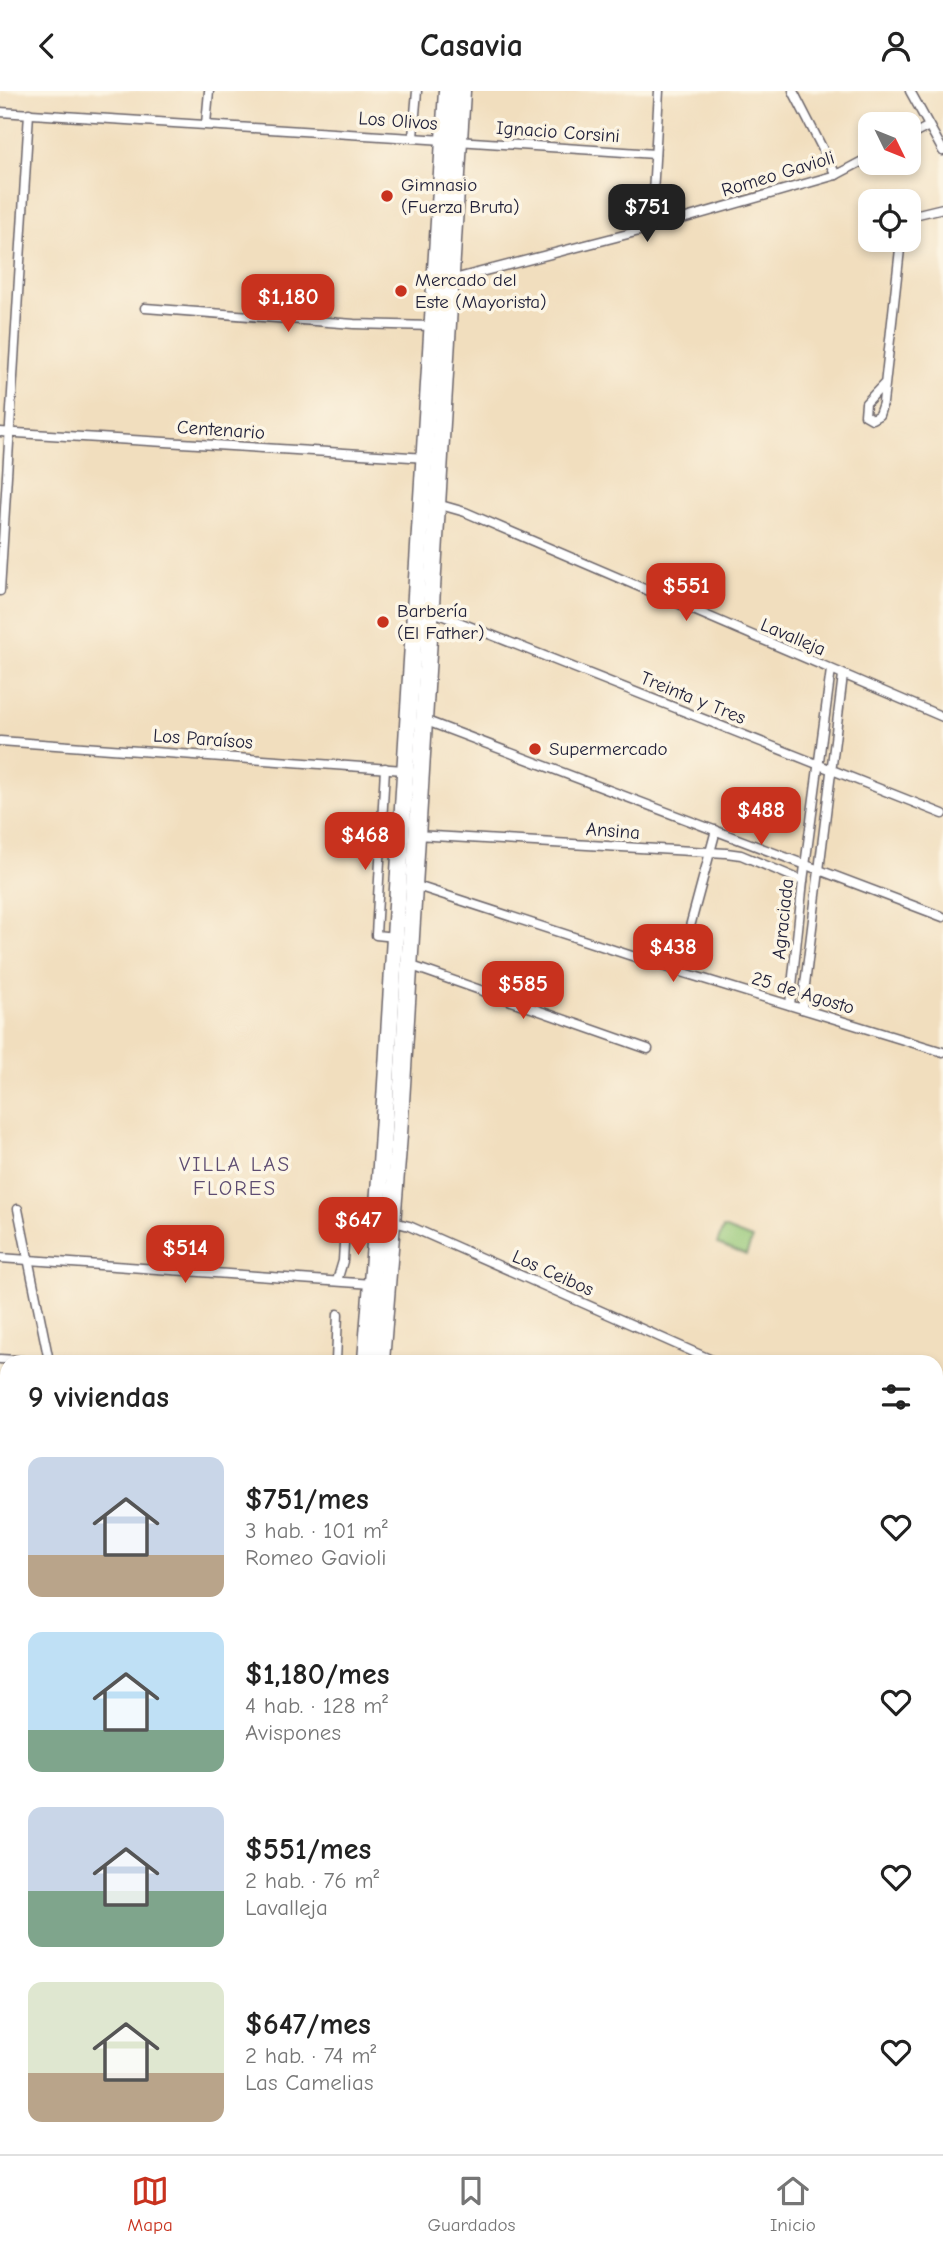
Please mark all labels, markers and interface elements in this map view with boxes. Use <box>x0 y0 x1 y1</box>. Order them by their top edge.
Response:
icon: back <box>28 27 66 65</box>
text: Casavia <box>420 27 523 64</box>
icon: person <box>877 27 915 65</box>
street label: Los Olivos <box>358 107 438 135</box>
north arrow <box>858 112 920 175</box>
map controls <box>858 112 921 252</box>
street label: Ignacio Corsini <box>495 117 621 147</box>
street label: Romeo Gavioli <box>719 146 837 202</box>
place label: Gimnasio (Fuerza Bruta) <box>401 174 520 218</box>
pin: $751 <box>606 185 688 244</box>
marker: Gimnasio (Fuerza Bruta) <box>379 188 395 204</box>
button: locate <box>858 189 921 252</box>
text: $751 <box>624 193 670 220</box>
place label: Mercado del Este (Mayorista) <box>415 269 547 313</box>
pin: $1,180 <box>231 275 345 334</box>
text: $1,180 <box>257 283 319 310</box>
marker: Mercado del Este (Mayorista) <box>393 283 409 299</box>
street label: Centenario <box>176 416 266 444</box>
pin: $551 <box>645 563 727 623</box>
text: $551 <box>662 572 710 599</box>
place label: Barbería (El Father) <box>397 600 484 644</box>
street label: Lavalleja <box>757 613 829 661</box>
marker: Barbería (El Father) <box>375 614 391 630</box>
street label: Treinta y Tres <box>637 667 749 729</box>
street label: Los Paraísos <box>152 725 254 753</box>
place label: Supermercado <box>549 738 668 760</box>
marker: Supermercado <box>527 741 543 757</box>
pin: $488 <box>720 787 802 847</box>
text: $488 <box>737 796 785 823</box>
pin: $468 <box>324 813 406 872</box>
street label: Ansina <box>585 818 641 844</box>
text: $468 <box>341 821 389 848</box>
street label: Agraciada <box>768 877 798 961</box>
pin: $438 <box>632 925 714 984</box>
text: $438 <box>649 933 697 960</box>
pin: $585 <box>482 961 564 1021</box>
street label: 25 de Agosto <box>749 967 857 1019</box>
text: $585 <box>498 970 548 997</box>
district label: VILLA LAS FLORES <box>179 1152 291 1200</box>
pin: $647 <box>317 1197 399 1257</box>
text: $647 <box>334 1206 382 1233</box>
pin: $514 <box>144 1225 226 1285</box>
text: $514 <box>162 1234 208 1261</box>
street label: Los Ceibos <box>509 1245 597 1301</box>
icon: filters <box>877 1378 915 1416</box>
text: 9 viviendas <box>28 1380 169 1415</box>
text: $751/mes <box>245 1482 369 1517</box>
icon: home <box>84 1485 168 1569</box>
icon: heart <box>877 1508 915 1546</box>
text: 3 hab. · 101 m² <box>245 1517 388 1544</box>
text: Romeo Gavioli <box>245 1544 387 1571</box>
text: $1,180/mes <box>245 1657 389 1692</box>
icon: home <box>84 1660 168 1744</box>
icon: heart <box>877 1683 915 1721</box>
text: 4 hab. · 128 m² <box>245 1692 388 1719</box>
text: Avispones <box>245 1719 341 1746</box>
text: $551/mes <box>245 1832 371 1867</box>
icon: home <box>84 1835 168 1919</box>
icon: heart <box>877 1858 915 1896</box>
text: 2 hab. · 76 m² <box>245 1867 379 1894</box>
text: Lavalleja <box>245 1894 328 1921</box>
text: $647/mes <box>245 2007 371 2042</box>
icon: home <box>84 2010 168 2094</box>
icon: heart <box>877 2033 915 2071</box>
text: 2 hab. · 74 m² <box>245 2042 376 2069</box>
text: Las Camelias <box>245 2069 373 2096</box>
tab: Mapa <box>127 2172 173 2236</box>
tab: Guardados <box>427 2172 515 2236</box>
tab: Inicio <box>770 2172 816 2236</box>

